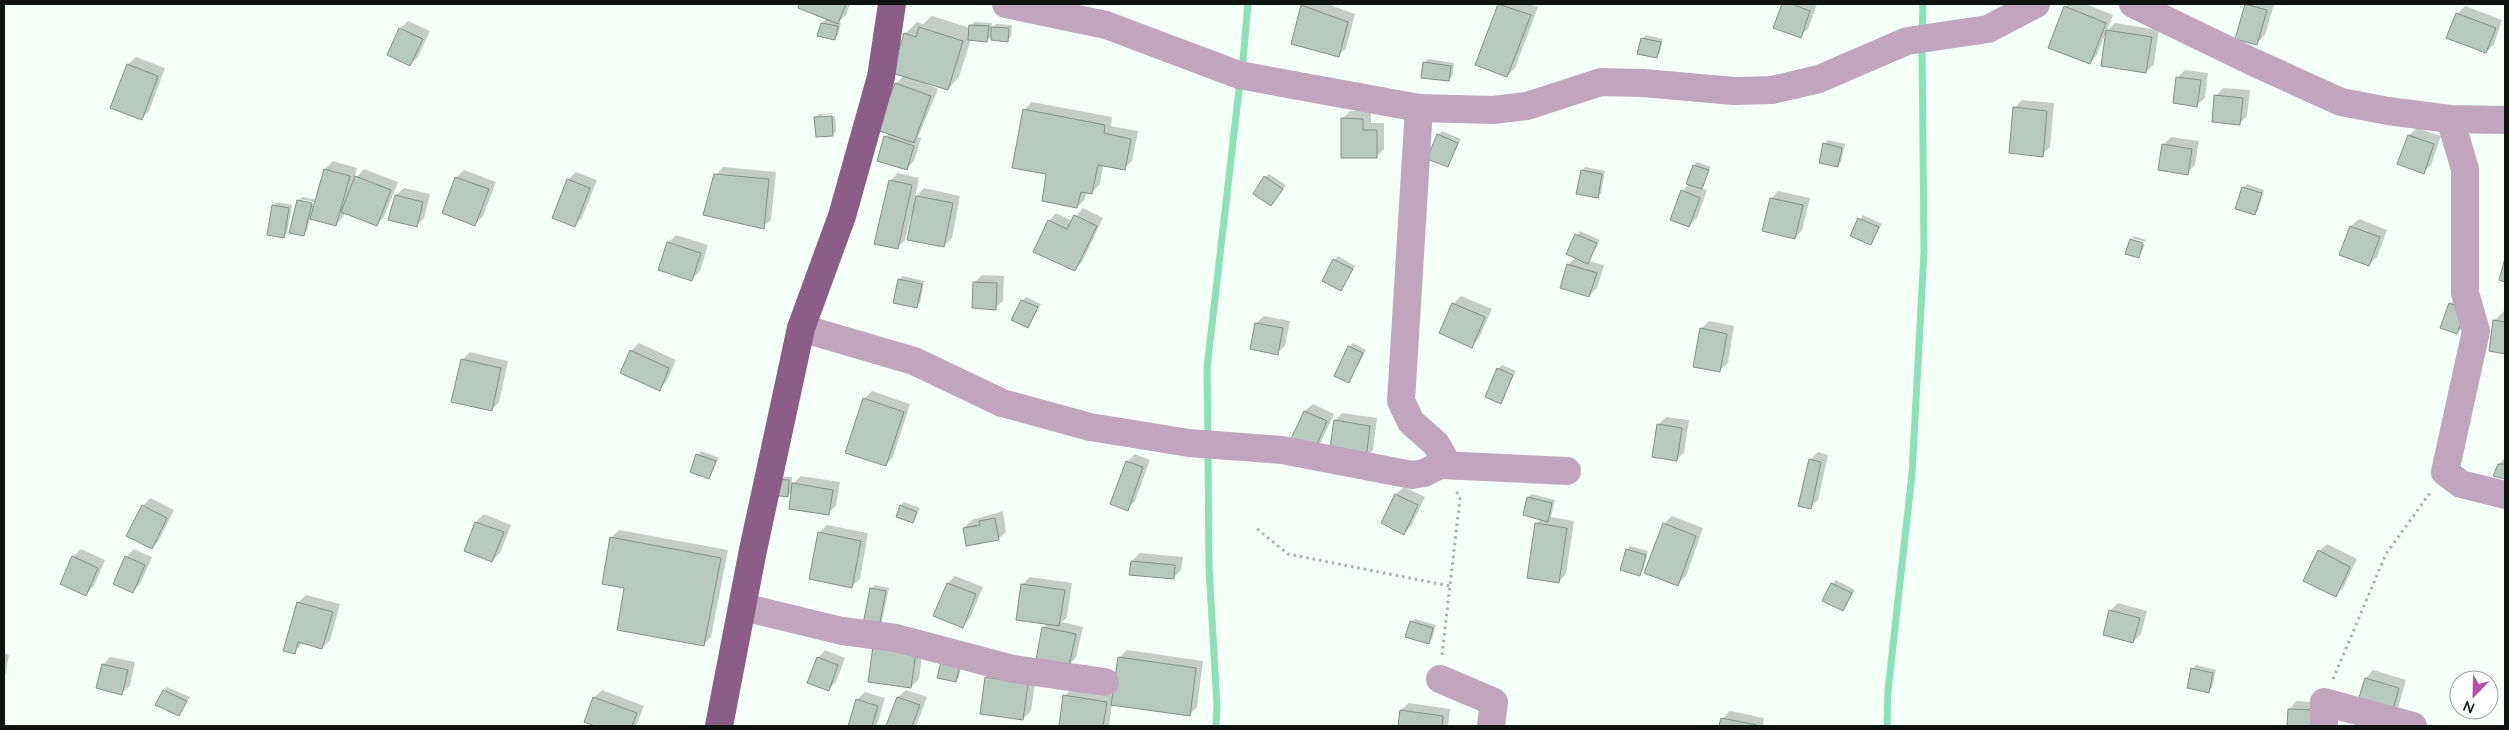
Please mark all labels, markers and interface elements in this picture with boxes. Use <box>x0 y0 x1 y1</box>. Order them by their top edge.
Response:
north arrow <box>2449 670 2499 720</box>
text: N <box>2460 697 2477 717</box>

